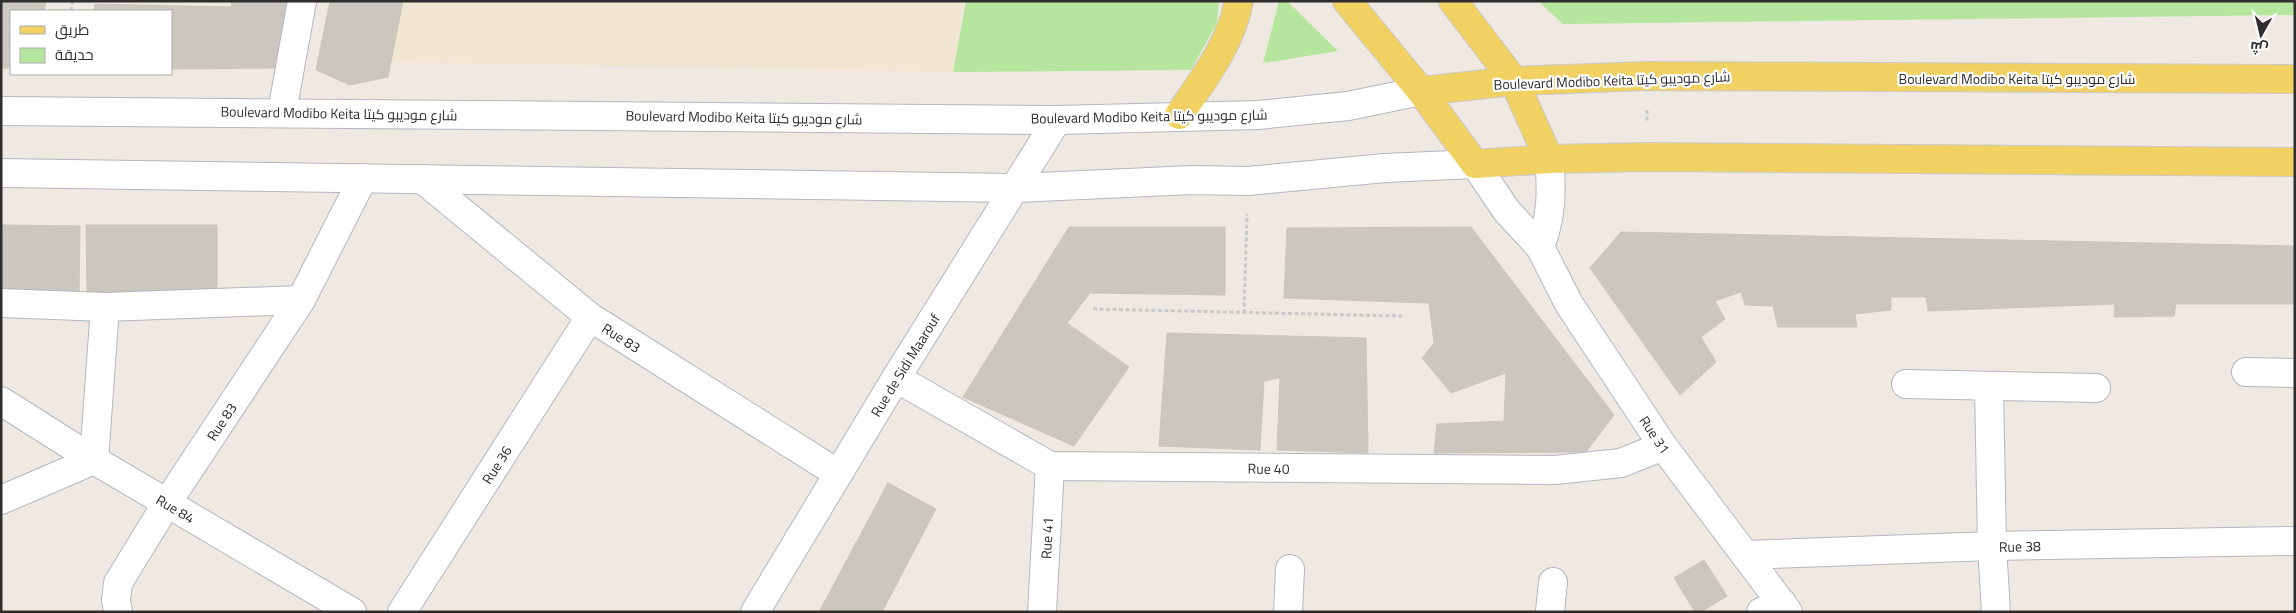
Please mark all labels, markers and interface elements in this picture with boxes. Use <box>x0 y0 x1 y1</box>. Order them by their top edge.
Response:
legend <box>10 10 172 75</box>
north arrow <box>2236 10 2286 60</box>
text: طريق <box>55 18 89 41</box>
text: ش <box>2249 37 2269 60</box>
text: حديقة <box>55 43 94 66</box>
street label: Boulevard Modibo Keita شارع موديبو كيتا <box>1493 65 1731 95</box>
street label: Boulevard Modibo Keita شارع موديبو كيتا <box>1899 68 2135 89</box>
street label: Boulevard Modibo Keita شارع موديبو كيتا <box>220 100 458 126</box>
street label: Boulevard Modibo Keita شارع موديبو كيتا <box>1030 103 1268 129</box>
street label: Boulevard Modibo Keita شارع موديبو كيتا <box>625 104 863 130</box>
street label: Rue de Sidi Maarouf <box>865 309 945 420</box>
street label: Rue 83 <box>598 317 645 357</box>
street label: Rue 83 <box>201 398 241 445</box>
street label: Rue 31 <box>1635 411 1676 458</box>
street label: Rue 36 <box>476 441 516 488</box>
street label: Rue 40 <box>1248 457 1290 478</box>
street label: Rue 84 <box>152 488 199 528</box>
street label: Rue 41 <box>1034 517 1058 560</box>
street label: Rue 38 <box>1999 535 2041 556</box>

